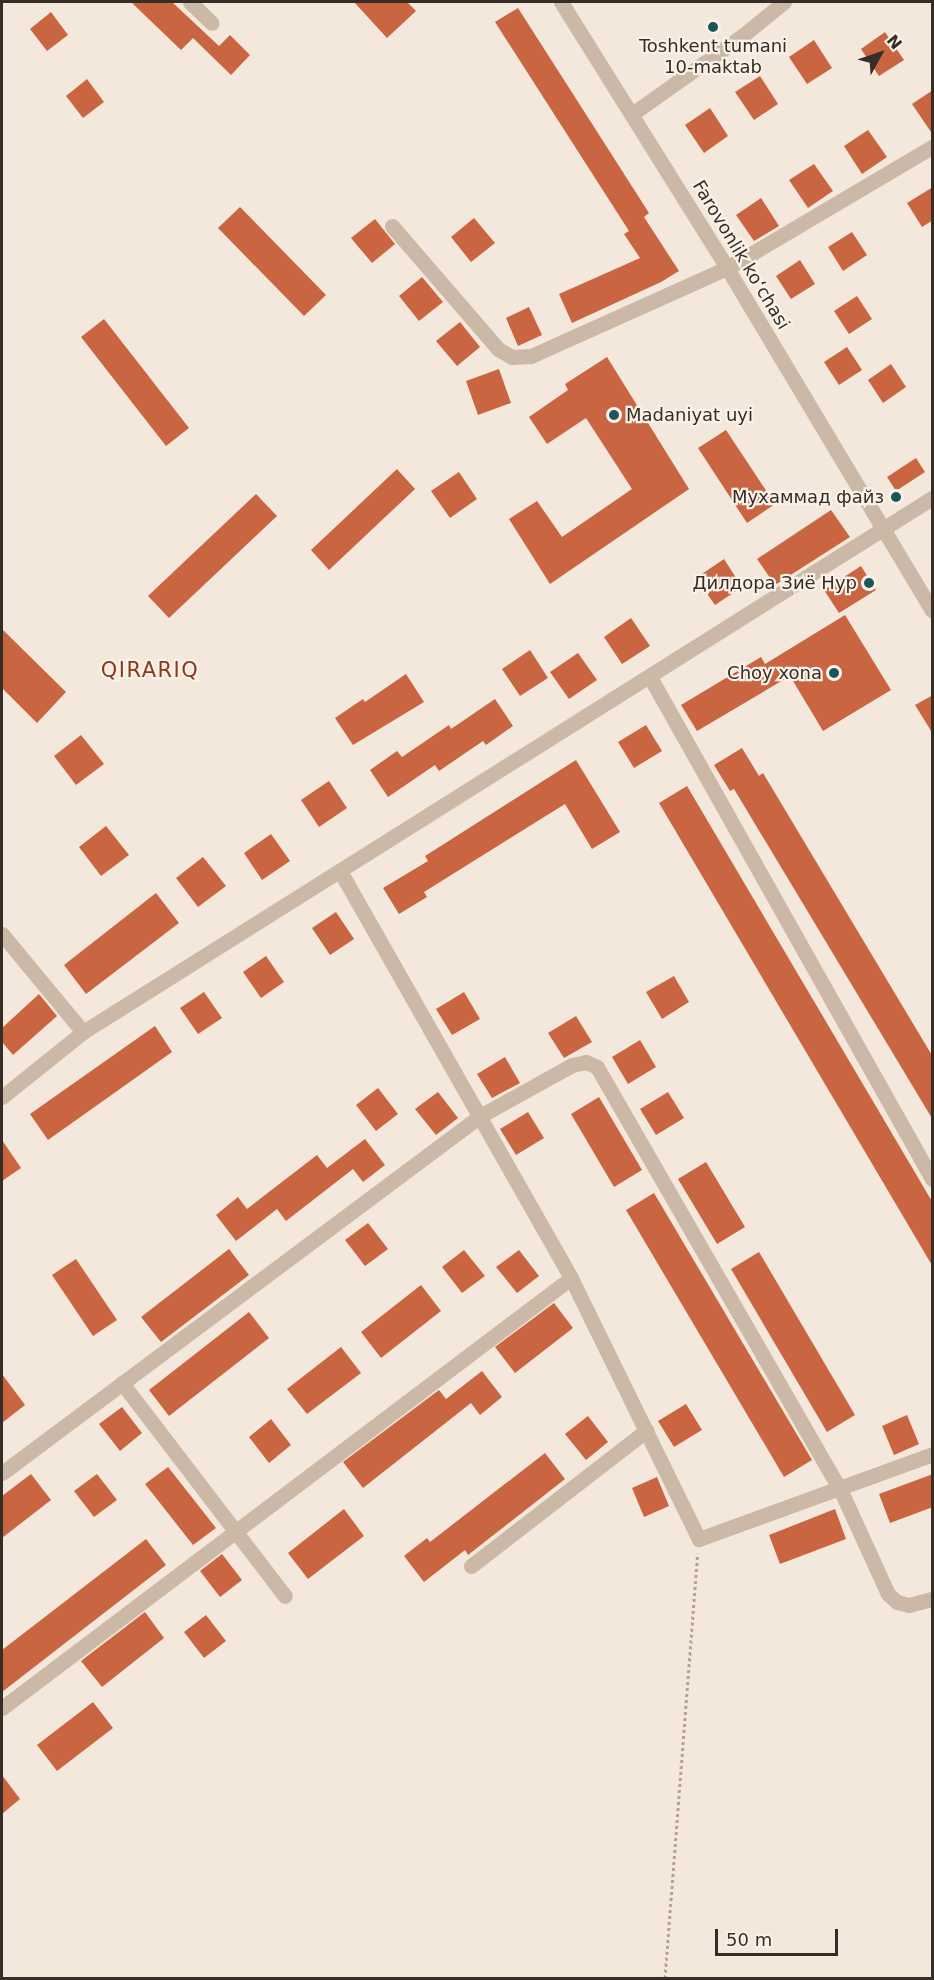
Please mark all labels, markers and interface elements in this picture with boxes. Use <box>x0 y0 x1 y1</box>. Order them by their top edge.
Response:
marker: Toshkent tumani 10-maktab <box>706 20 720 34</box>
north arrow <box>850 24 910 84</box>
text: N <box>883 31 906 53</box>
place label: Toshkent tumani 10-maktab <box>639 36 787 78</box>
street label: Farovonlik koʻchasi <box>688 176 794 334</box>
place label: Madaniyat uyi <box>626 404 753 426</box>
marker: Madaniyat uyi <box>607 408 621 422</box>
place label: Мухаммад файз <box>732 486 884 508</box>
marker: Мухаммад файз <box>889 490 903 504</box>
place label: Дилдора Зиё Нур <box>692 572 857 594</box>
marker: Дилдора Зиё Нур <box>862 576 876 590</box>
district label: QIRARIQ <box>101 657 199 683</box>
place label: Choy xona <box>727 662 822 684</box>
marker: Choy xona <box>827 666 841 680</box>
scale bar <box>718 1917 841 1955</box>
text: 50 m <box>726 1929 772 1950</box>

